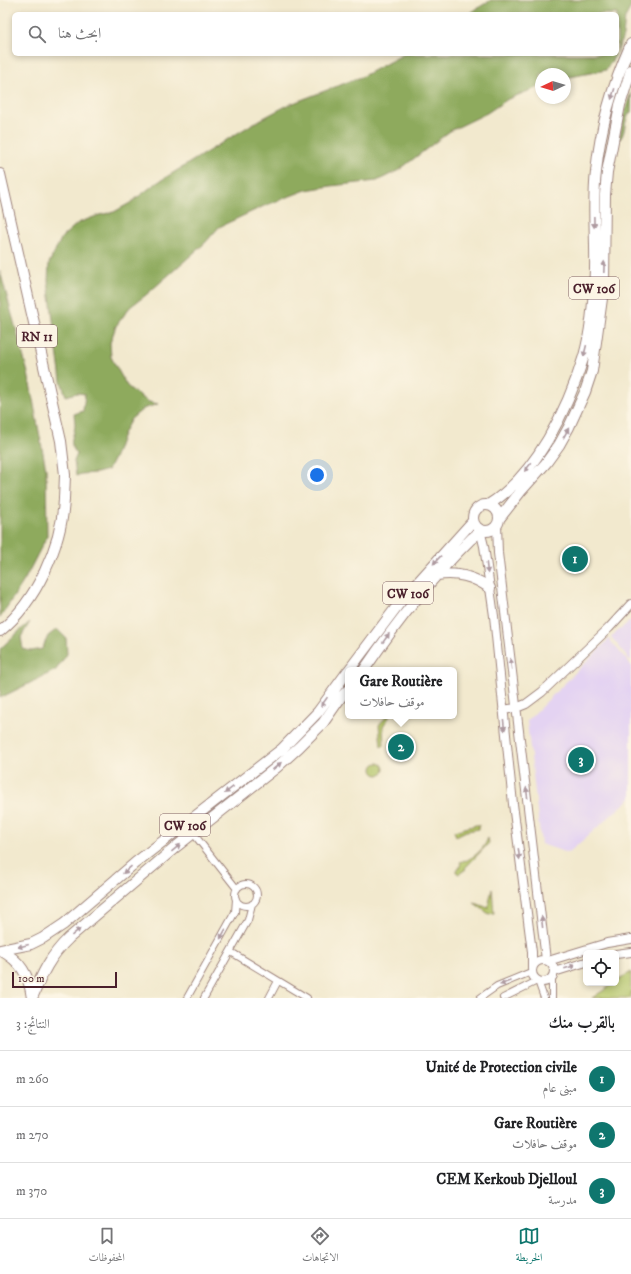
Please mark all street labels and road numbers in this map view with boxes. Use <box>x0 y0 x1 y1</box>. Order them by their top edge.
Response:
road number: CW 106 <box>569 277 619 299</box>
road number: RN 11 <box>17 325 57 347</box>
road number: CW 106 <box>383 582 433 604</box>
road number: CW 106 <box>160 814 210 836</box>

